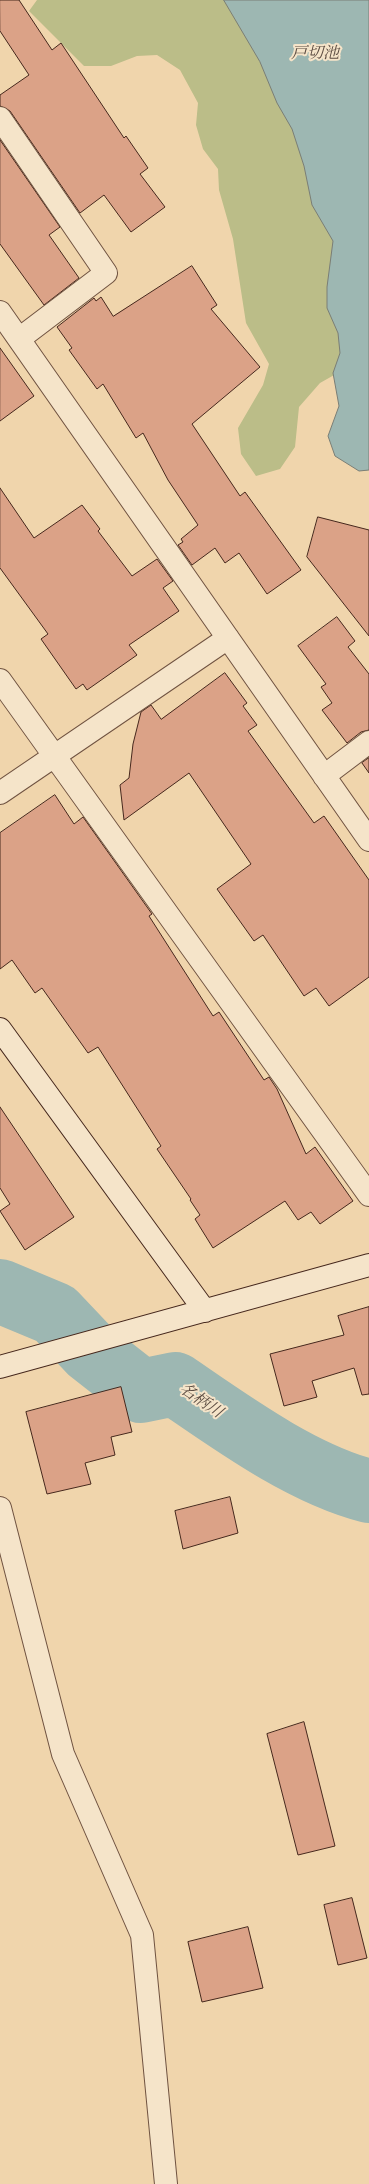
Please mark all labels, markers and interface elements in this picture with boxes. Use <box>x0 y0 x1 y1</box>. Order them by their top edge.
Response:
water label: 戸切池 <box>291 45 339 65</box>
water label: 名柄川 <box>175 1381 225 1423</box>

